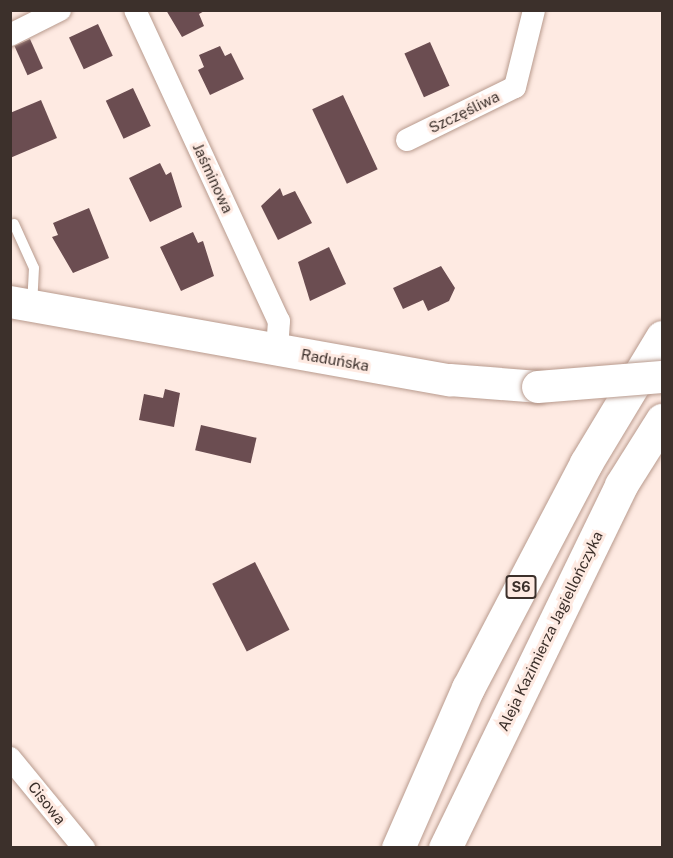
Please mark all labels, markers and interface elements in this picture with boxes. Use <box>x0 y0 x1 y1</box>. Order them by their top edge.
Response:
street label: Szczęśliwa <box>426 87 502 137</box>
street label: Jaśminowa <box>189 140 237 216</box>
street label: Raduńska <box>300 345 370 375</box>
street label: Aleja Kazimierza Jagiellończyka <box>494 528 606 734</box>
road number: S6 <box>504 576 538 598</box>
street label: Cisowa <box>24 778 70 828</box>

